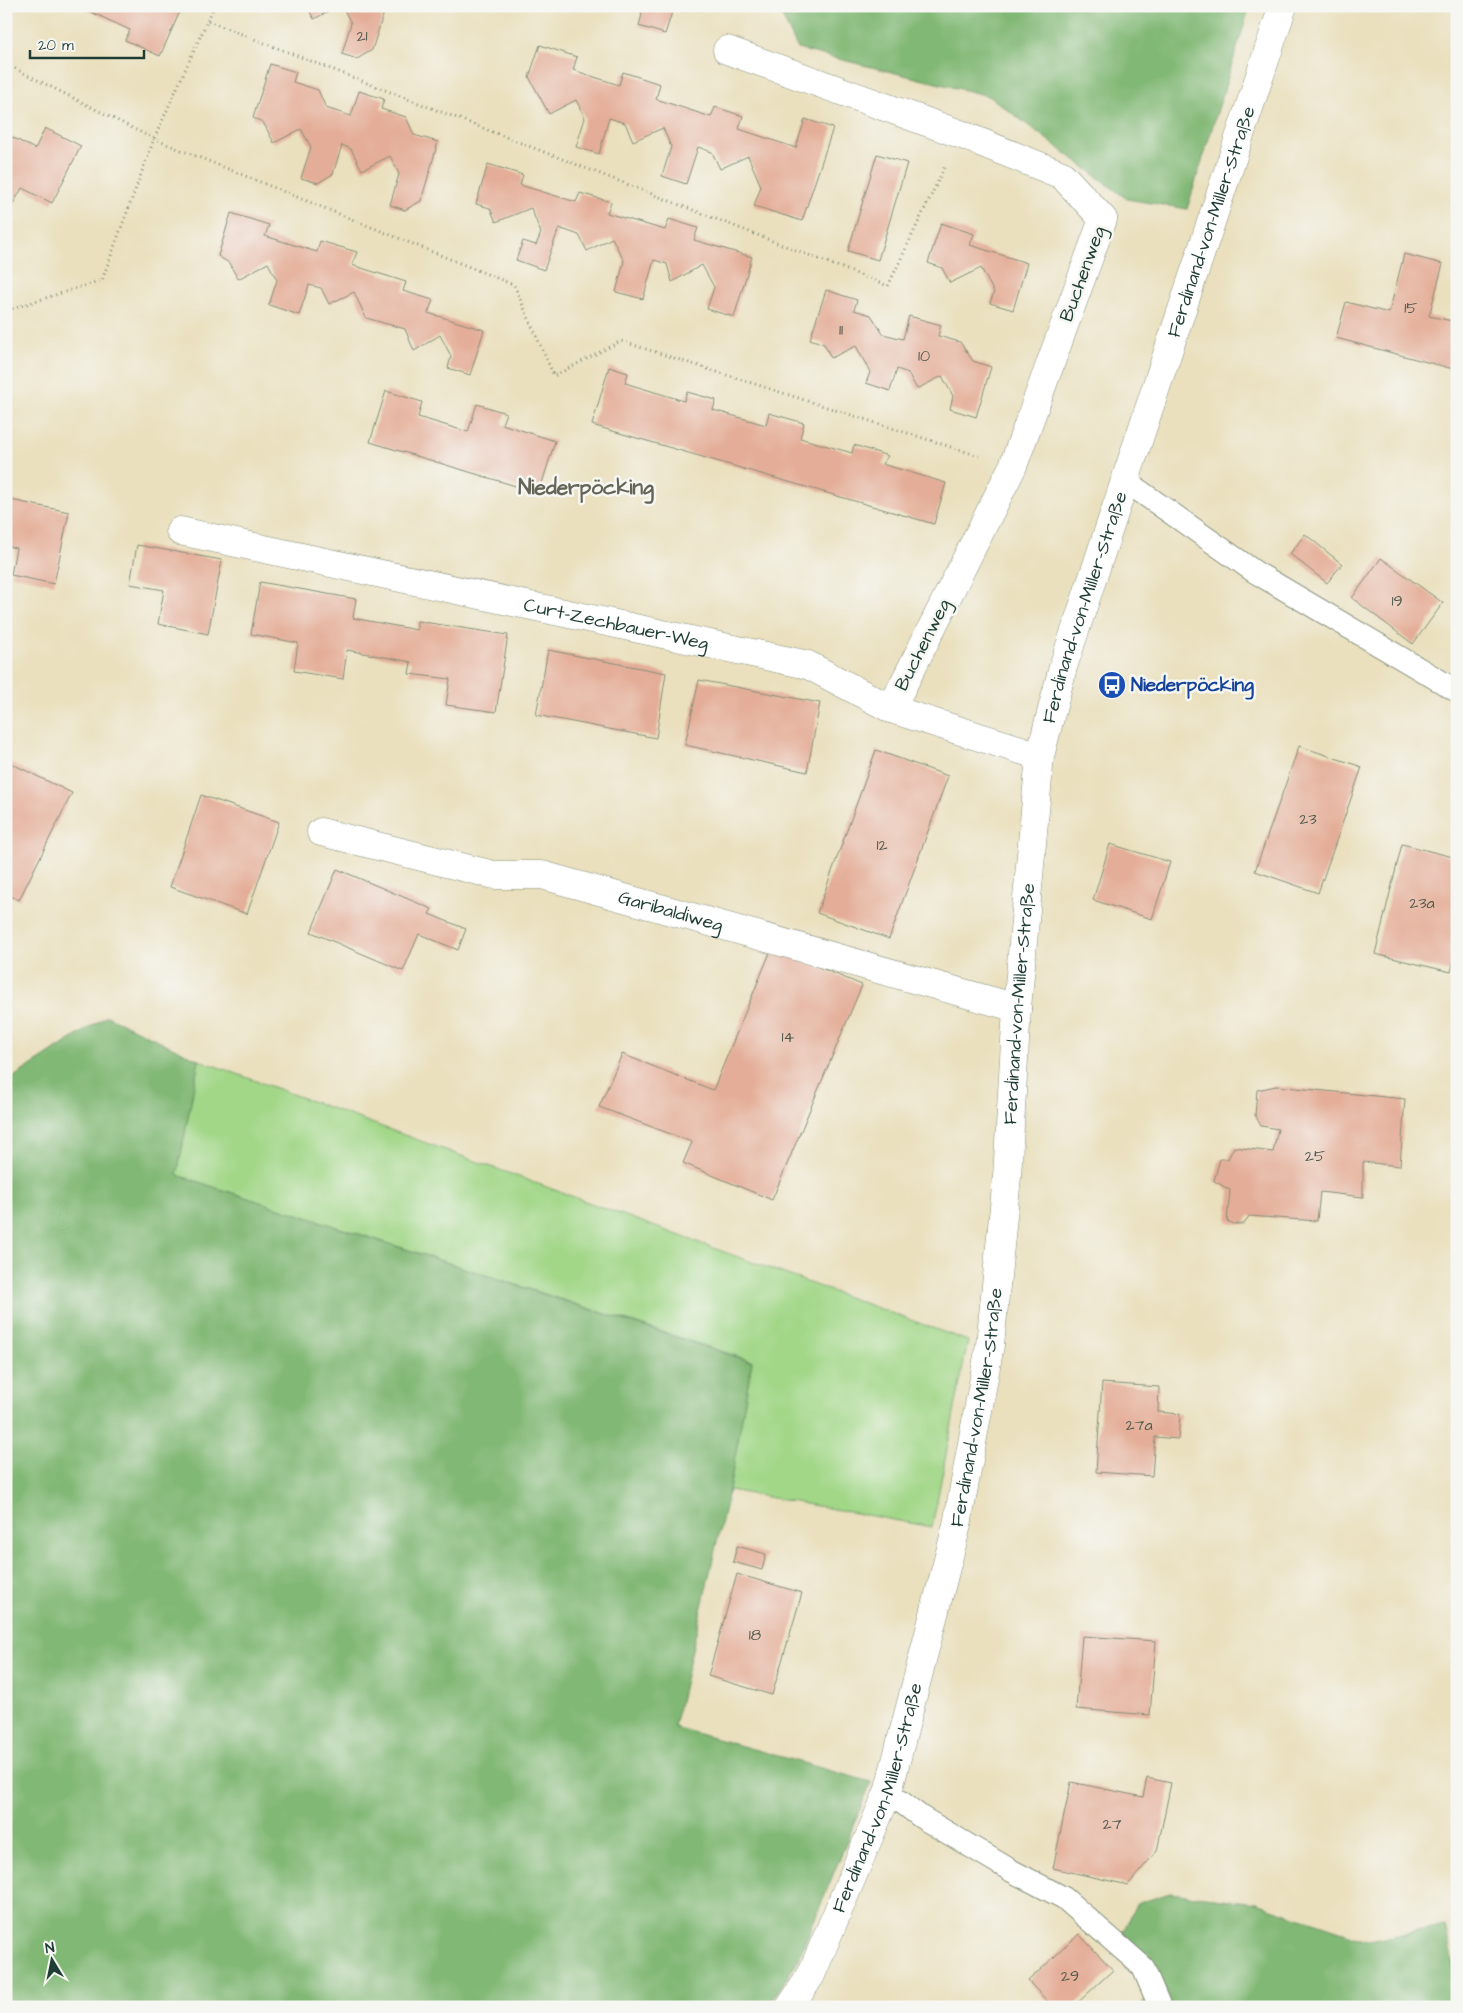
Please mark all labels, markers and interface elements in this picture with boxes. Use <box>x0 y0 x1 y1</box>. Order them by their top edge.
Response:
house number: 21 <box>356 25 368 47</box>
scale bar <box>30 28 144 60</box>
text: 20 m <box>38 35 74 56</box>
street label: Ferdinand-von-Miller-Straße <box>1160 103 1262 341</box>
street label: Buchenweg <box>1053 222 1114 326</box>
house number: 15 <box>1404 297 1418 319</box>
house number: 11 <box>839 319 843 341</box>
house number: 10 <box>918 345 930 367</box>
district label: Niederpöcking <box>518 473 654 504</box>
street label: Ferdinand-von-Miller-Straße <box>1035 488 1134 726</box>
house number: 19 <box>1391 590 1403 612</box>
street label: Curt-Zechbauer-Weg <box>521 591 711 658</box>
street label: Buchenweg <box>888 594 959 696</box>
bus stop icon: Niederpöcking <box>1097 670 1127 700</box>
place label: Niederpöcking <box>1131 672 1254 700</box>
house number: 23 <box>1299 808 1317 830</box>
house number: 12 <box>876 834 888 856</box>
street label: Ferdinand-von-Miller-Straße <box>997 882 1042 1125</box>
street label: Garibaldiweg <box>615 884 726 940</box>
house number: 23a <box>1409 892 1435 914</box>
house number: 14 <box>782 1026 795 1048</box>
house number: 25 <box>1305 1145 1326 1167</box>
street label: Ferdinand-von-Miller-Straße <box>943 1287 1009 1529</box>
house number: 27a <box>1125 1414 1153 1436</box>
house number: 18 <box>749 1624 761 1646</box>
street label: Ferdinand-von-Miller-Straße <box>825 1680 929 1917</box>
house number: 27 <box>1103 1813 1122 1835</box>
north arrow <box>28 1936 78 1986</box>
text: N <box>44 1938 56 1959</box>
house number: 29 <box>1061 1965 1079 1987</box>

